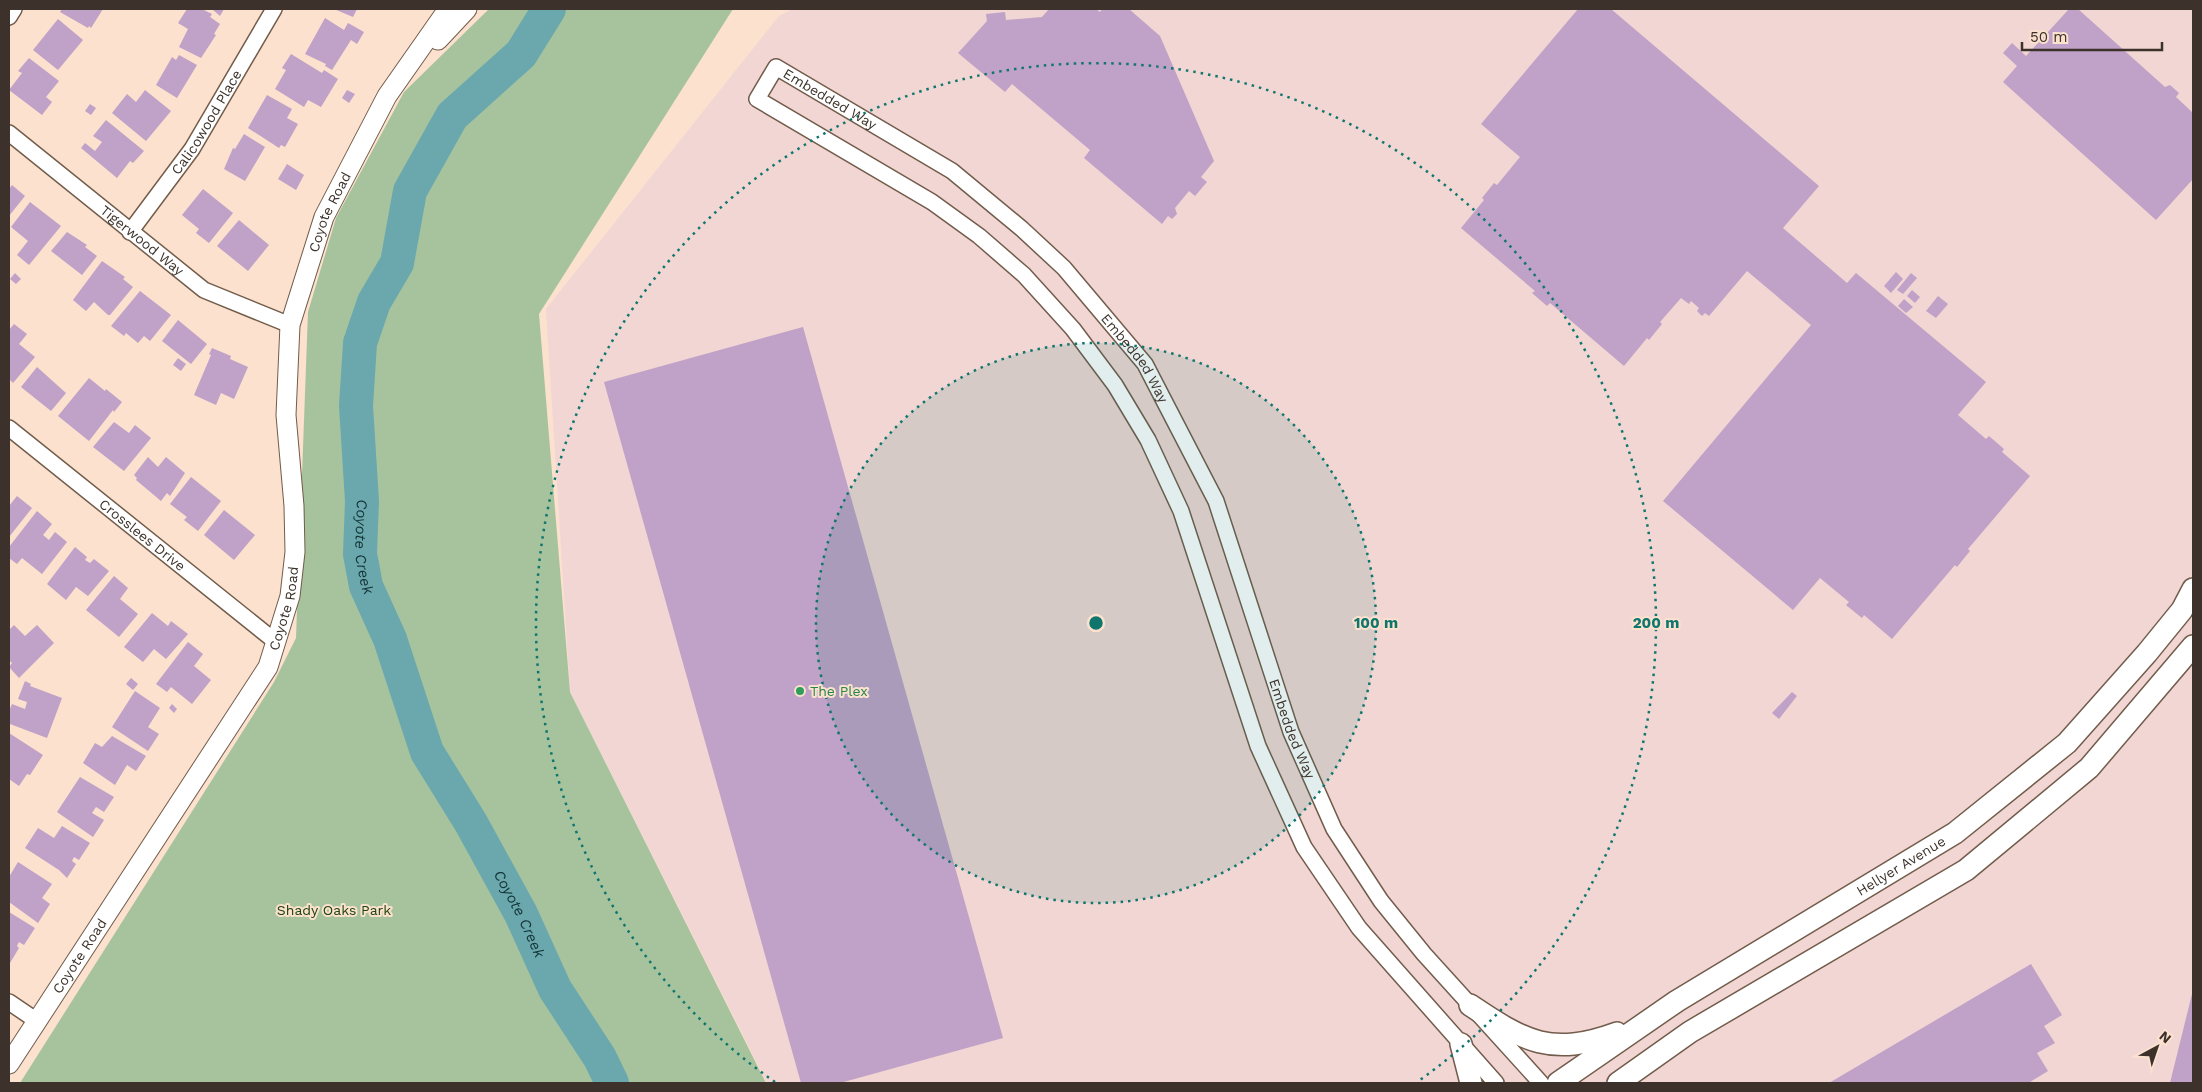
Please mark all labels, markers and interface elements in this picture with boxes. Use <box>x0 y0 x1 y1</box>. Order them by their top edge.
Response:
scale bar <box>2022 20 2162 52</box>
text: 50 m <box>2030 28 2067 46</box>
street label: Embedded Way <box>780 65 880 133</box>
street label: Calicowood Place <box>168 67 245 178</box>
street label: Coyote Road <box>305 169 354 254</box>
street label: Tigerwood Way <box>97 202 188 279</box>
street label: Embedded Way <box>1098 310 1172 406</box>
street label: Crosslees Drive <box>96 496 189 574</box>
water label: Coyote Creek <box>351 499 378 598</box>
street label: Coyote Road <box>266 565 301 652</box>
centre of rings <box>1087 614 1105 632</box>
text: 100 m <box>1354 614 1398 632</box>
text: 200 m <box>1633 614 1679 632</box>
street label: Embedded Way <box>1266 677 1319 782</box>
place label: The Plex <box>810 683 868 699</box>
marker: The Plex <box>794 685 806 697</box>
street label: Hellyer Avenue <box>1853 833 1948 899</box>
water label: Coyote Creek <box>490 867 549 961</box>
park label: Shady Oaks Park <box>277 902 391 918</box>
street label: Coyote Road <box>49 915 110 996</box>
north arrow <box>2132 1022 2182 1072</box>
text: N <box>2156 1028 2174 1047</box>

